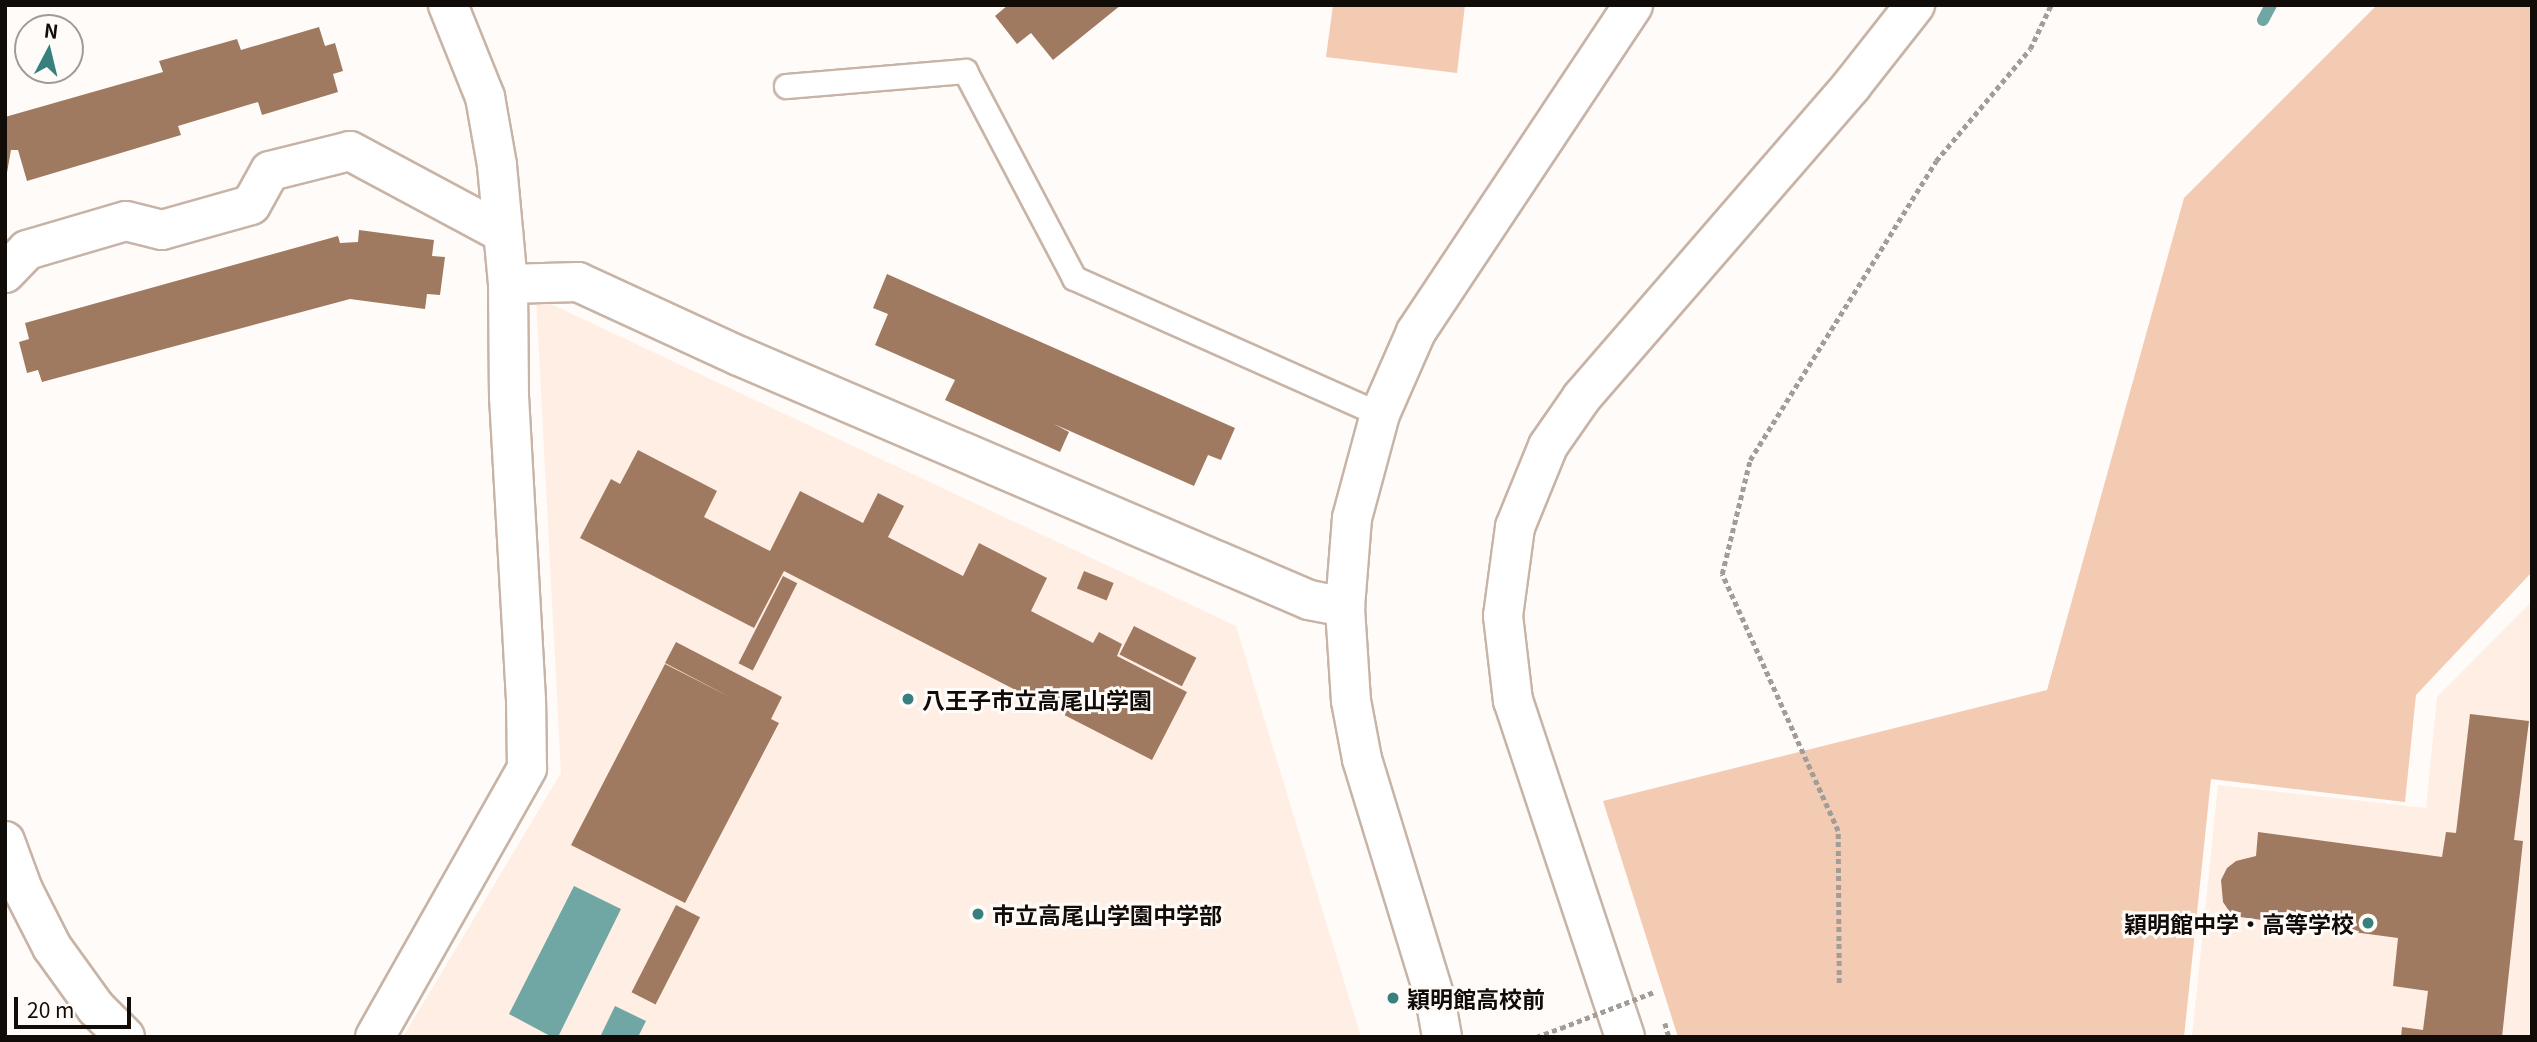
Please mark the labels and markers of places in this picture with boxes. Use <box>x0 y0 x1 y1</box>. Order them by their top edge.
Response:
place label: 八王子市立高尾山学園 <box>922 685 1152 713</box>
marker: 八王子市立高尾山学園 <box>900 691 916 707</box>
place label: 市立高尾山学園中学部 <box>992 900 1222 928</box>
marker: 市立高尾山学園中学部 <box>970 906 986 922</box>
place label: 穎明館中学・高等学校 <box>2124 909 2354 937</box>
marker: 穎明館中学・高等学校 <box>2360 915 2376 931</box>
place label: 穎明館高校前 <box>1407 984 1545 1012</box>
marker: 穎明館高校前 <box>1385 990 1401 1006</box>

